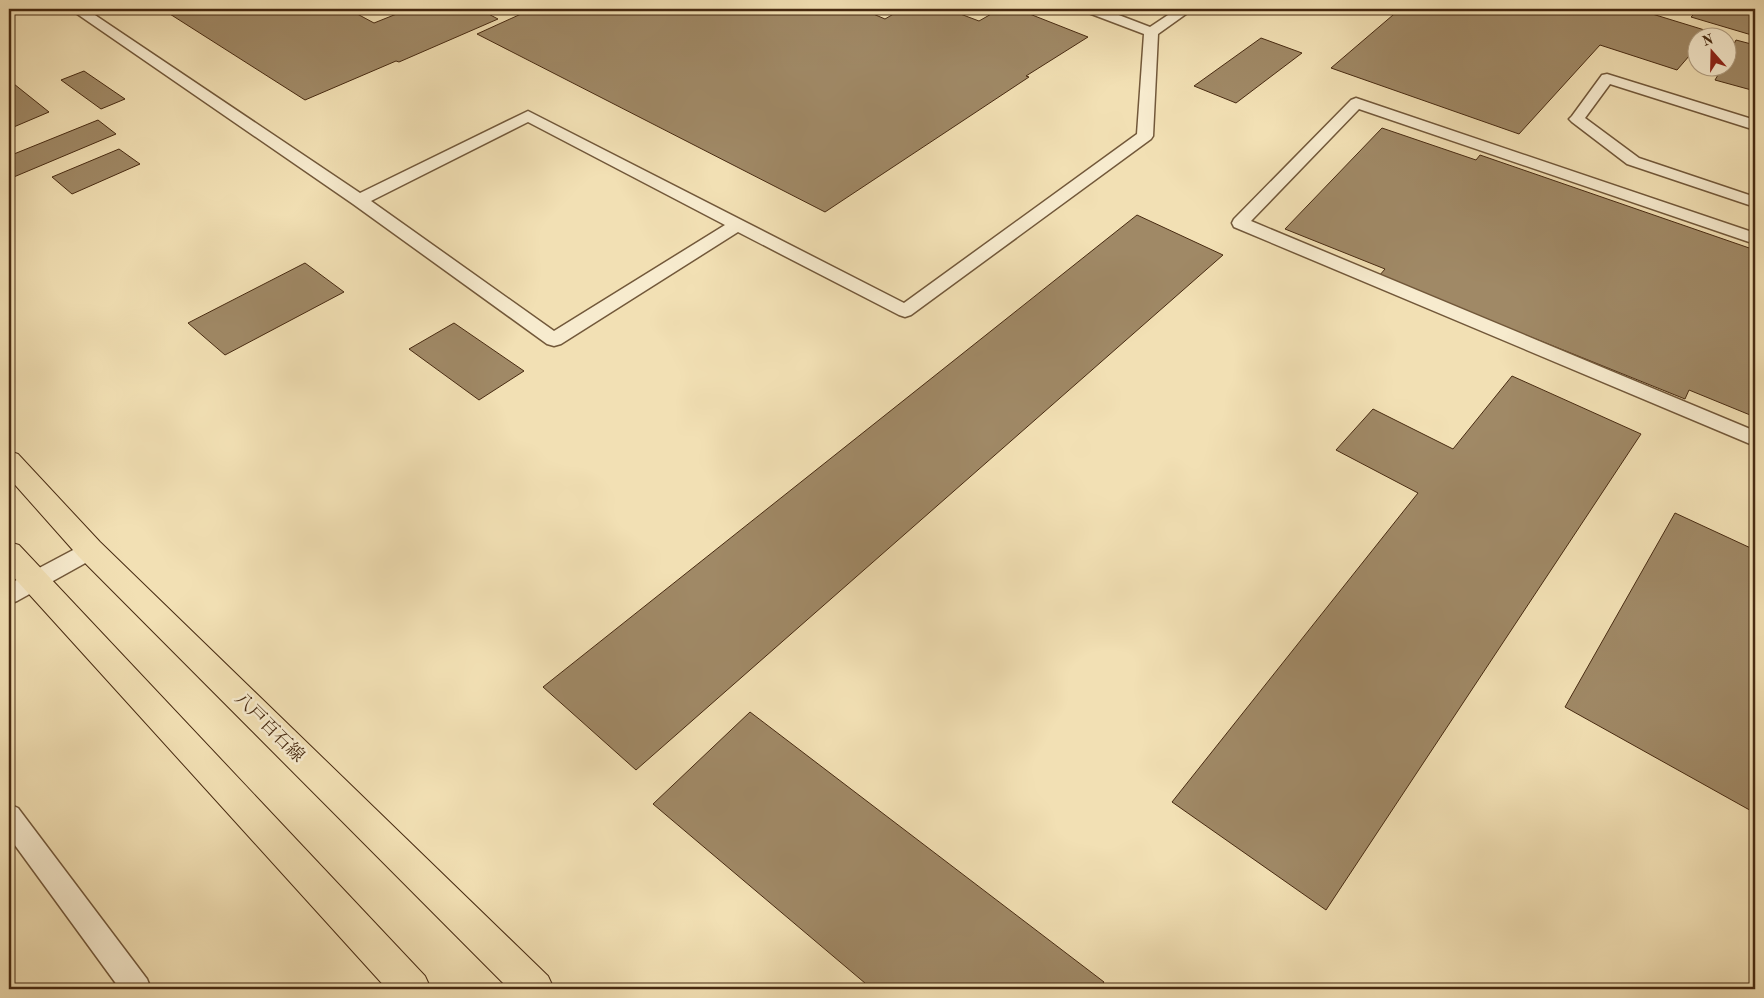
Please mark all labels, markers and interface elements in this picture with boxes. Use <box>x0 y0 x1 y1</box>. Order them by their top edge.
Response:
north arrow <box>1686 28 1736 78</box>
text: N <box>1700 32 1716 49</box>
street label: 八戸百石線 <box>231 688 309 766</box>

